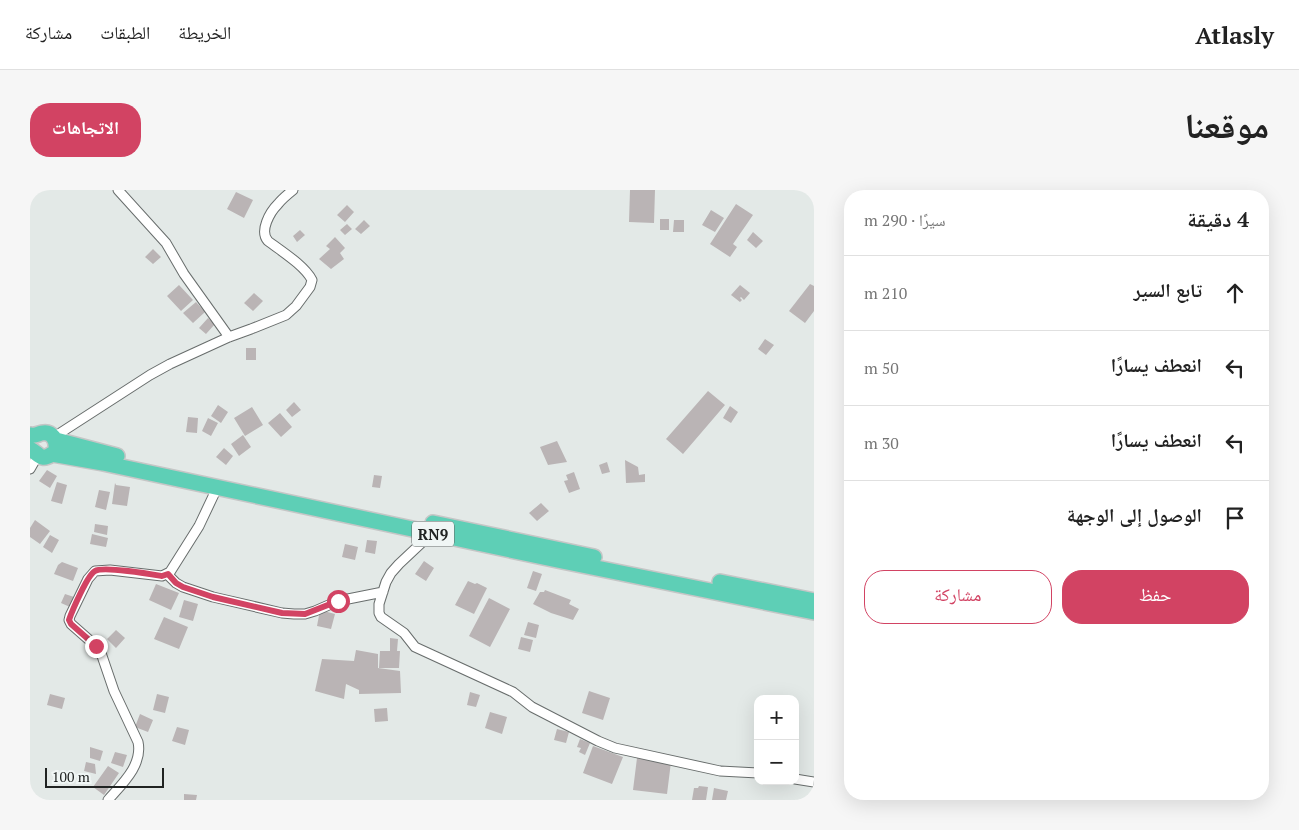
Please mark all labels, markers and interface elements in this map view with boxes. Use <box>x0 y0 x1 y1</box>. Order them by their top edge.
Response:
text: Atlasly <box>1195 19 1274 51</box>
text: مشاركة <box>25 20 72 44</box>
text: الطبقات <box>100 20 150 44</box>
text: الخريطة <box>178 20 231 44</box>
text: موقعنا <box>1184 102 1269 148</box>
button: الاتجاهات <box>30 103 141 157</box>
text: 4 دقيقة <box>1187 205 1249 233</box>
text: سيرًا · 290 m <box>864 209 945 231</box>
text: تابع السير <box>1133 277 1202 302</box>
icon: ahead <box>1221 279 1249 307</box>
text: 210 m <box>864 282 907 304</box>
text: انعطف يسارًا <box>1111 352 1202 377</box>
icon: left <box>1221 354 1249 382</box>
text: 50 m <box>864 357 899 379</box>
text: انعطف يسارًا <box>1111 427 1202 452</box>
icon: left <box>1221 429 1249 457</box>
text: 30 m <box>864 432 899 454</box>
text: الوصول إلى الوجهة <box>1067 502 1202 527</box>
icon: arrive <box>1221 504 1249 532</box>
road number: RN9 <box>412 522 454 546</box>
button: مشاركة <box>864 570 1052 624</box>
button: حفظ <box>1062 570 1249 624</box>
route start <box>327 590 350 613</box>
route end <box>85 635 108 658</box>
map controls <box>754 695 799 785</box>
button: + <box>754 695 799 740</box>
button: − <box>754 740 799 785</box>
scale bar <box>45 765 164 788</box>
text: 100 m <box>52 767 90 786</box>

